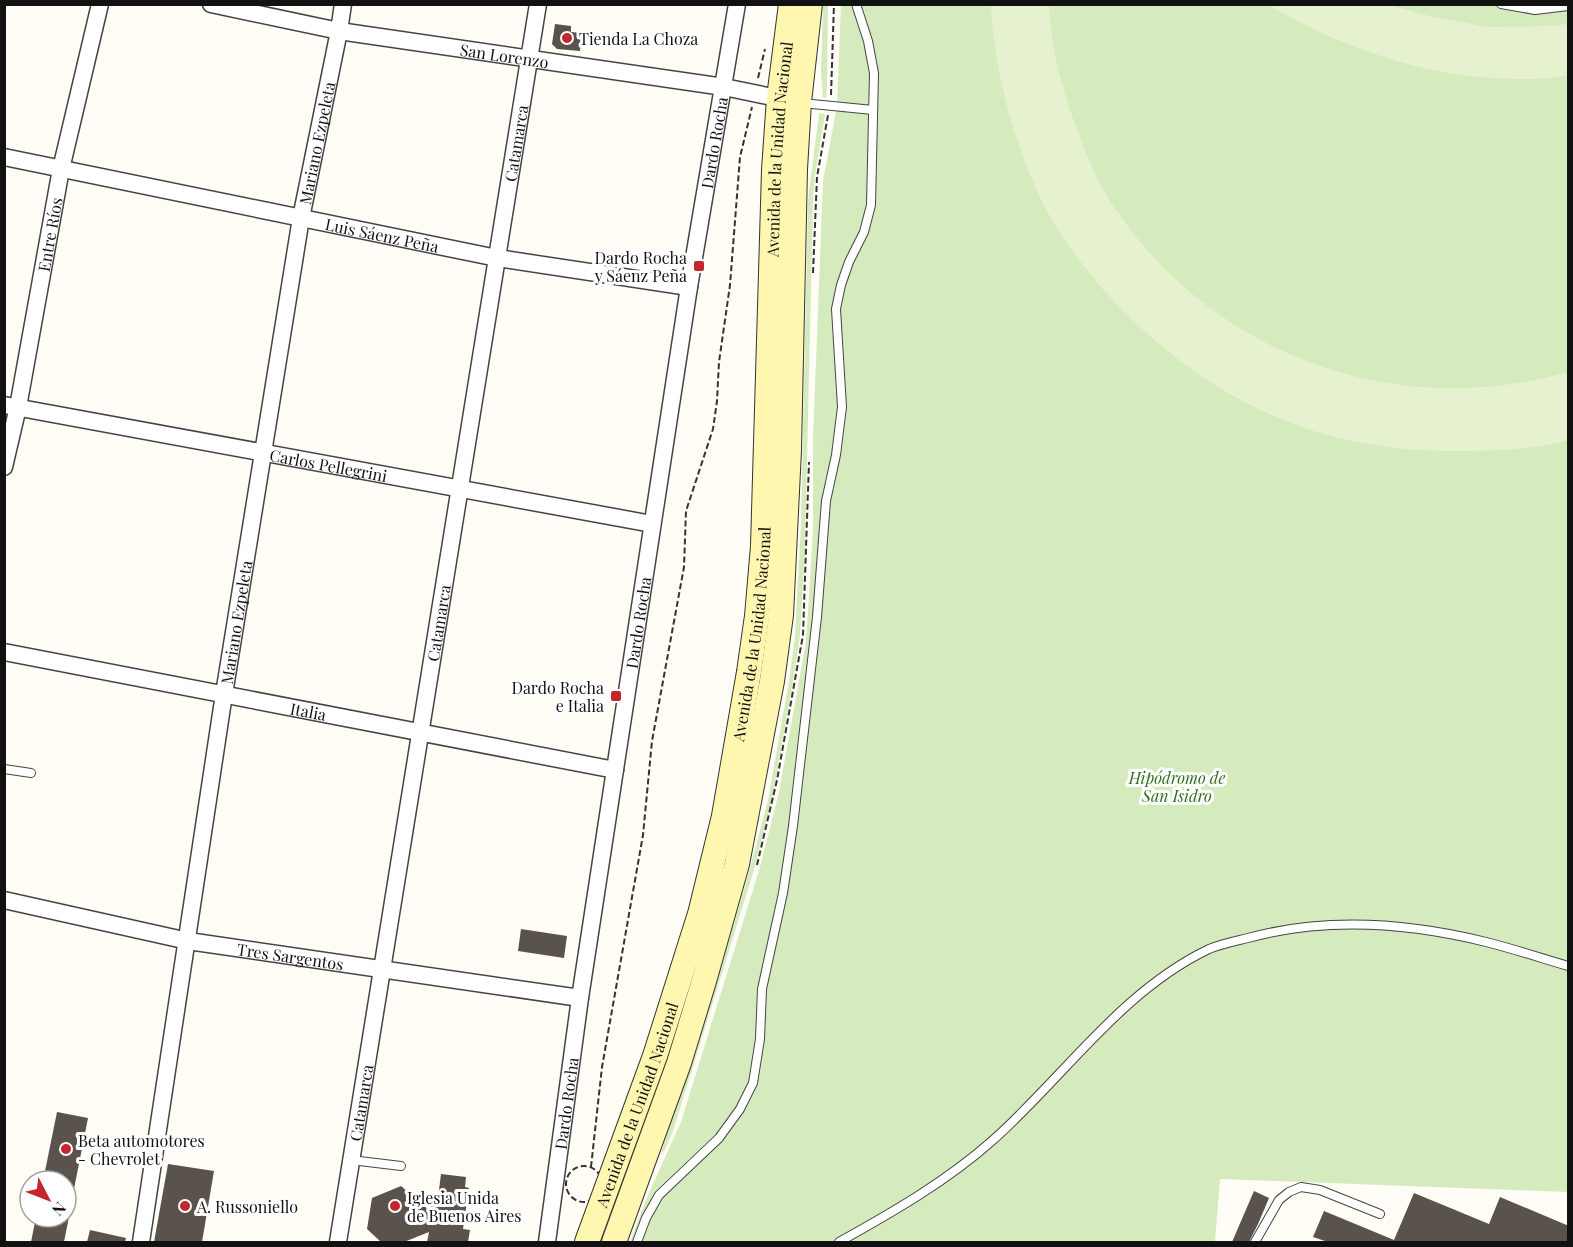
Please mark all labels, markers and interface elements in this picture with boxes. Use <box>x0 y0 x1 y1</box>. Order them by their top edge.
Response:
place label: Tienda La Choza <box>579 28 698 49</box>
marker: Tienda La Choza <box>560 31 574 45</box>
street label: San Lorenzo <box>459 38 550 72</box>
street label: Avenida de la Unidad Nacional <box>761 40 797 258</box>
street label: Mariano Ezpeleta <box>294 80 339 206</box>
street label: Dardo Rocha <box>695 95 732 190</box>
street label: Catamarca <box>499 103 532 183</box>
street label: Entre Ríos <box>32 196 66 273</box>
street label: Luis Sáenz Peña <box>324 213 441 256</box>
place label: Dardo Rocha y Sáenz Peña <box>594 247 687 286</box>
marker: Dardo Rocha y Sáenz Peña <box>692 259 706 273</box>
street label: Carlos Pellegrini <box>268 444 389 486</box>
street label: Avenida de la Unidad Nacional <box>726 526 774 744</box>
street label: Mariano Ezpeleta <box>215 559 256 686</box>
street label: Dardo Rocha <box>620 575 655 670</box>
street label: Catamarca <box>421 583 455 663</box>
place label: Dardo Rocha e Italia <box>511 677 604 716</box>
marker: Dardo Rocha e Italia <box>609 689 623 703</box>
street label: Italia <box>289 697 328 725</box>
park label: Hipódromo de San Isidro <box>1128 767 1225 806</box>
street label: Tres Sargentos <box>236 938 345 974</box>
street label: Avenida de la Unidad Nacional <box>590 999 682 1211</box>
street label: Dardo Rocha <box>549 1056 582 1151</box>
street label: Catamarca <box>344 1063 377 1143</box>
place label: Beta automotores - Chevrolet <box>78 1130 205 1169</box>
marker: Beta automotores - Chevrolet <box>59 1142 73 1156</box>
north arrow <box>18 1169 78 1229</box>
place label: Iglesia Unida de Buenos Aires <box>407 1187 521 1226</box>
place label: A. Russoniello <box>196 1196 298 1217</box>
text: N <box>48 1198 71 1221</box>
marker: A. Russoniello <box>178 1199 192 1213</box>
marker: Iglesia Unida de Buenos Aires <box>388 1199 402 1213</box>

